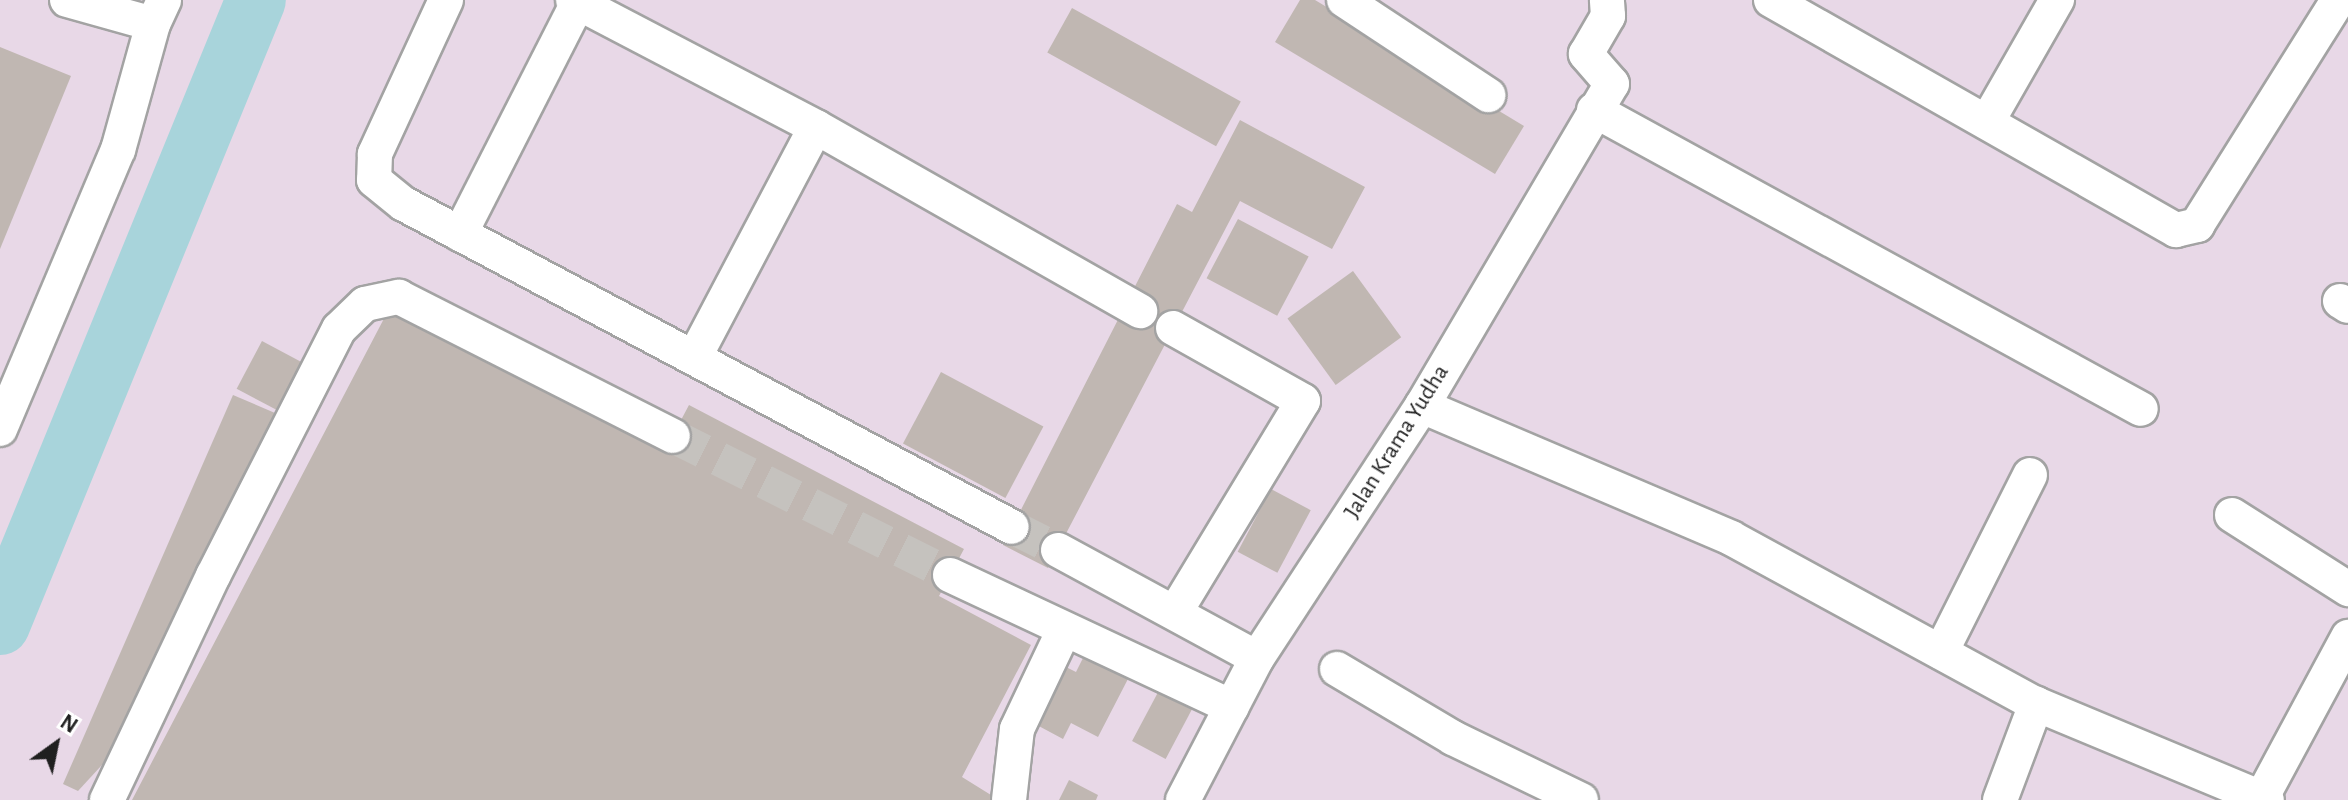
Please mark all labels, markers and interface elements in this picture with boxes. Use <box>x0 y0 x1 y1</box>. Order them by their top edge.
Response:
street label: Jalan Krama Yudha <box>1338 360 1456 524</box>
north arrow <box>16 704 96 784</box>
text: N <box>57 710 81 737</box>

